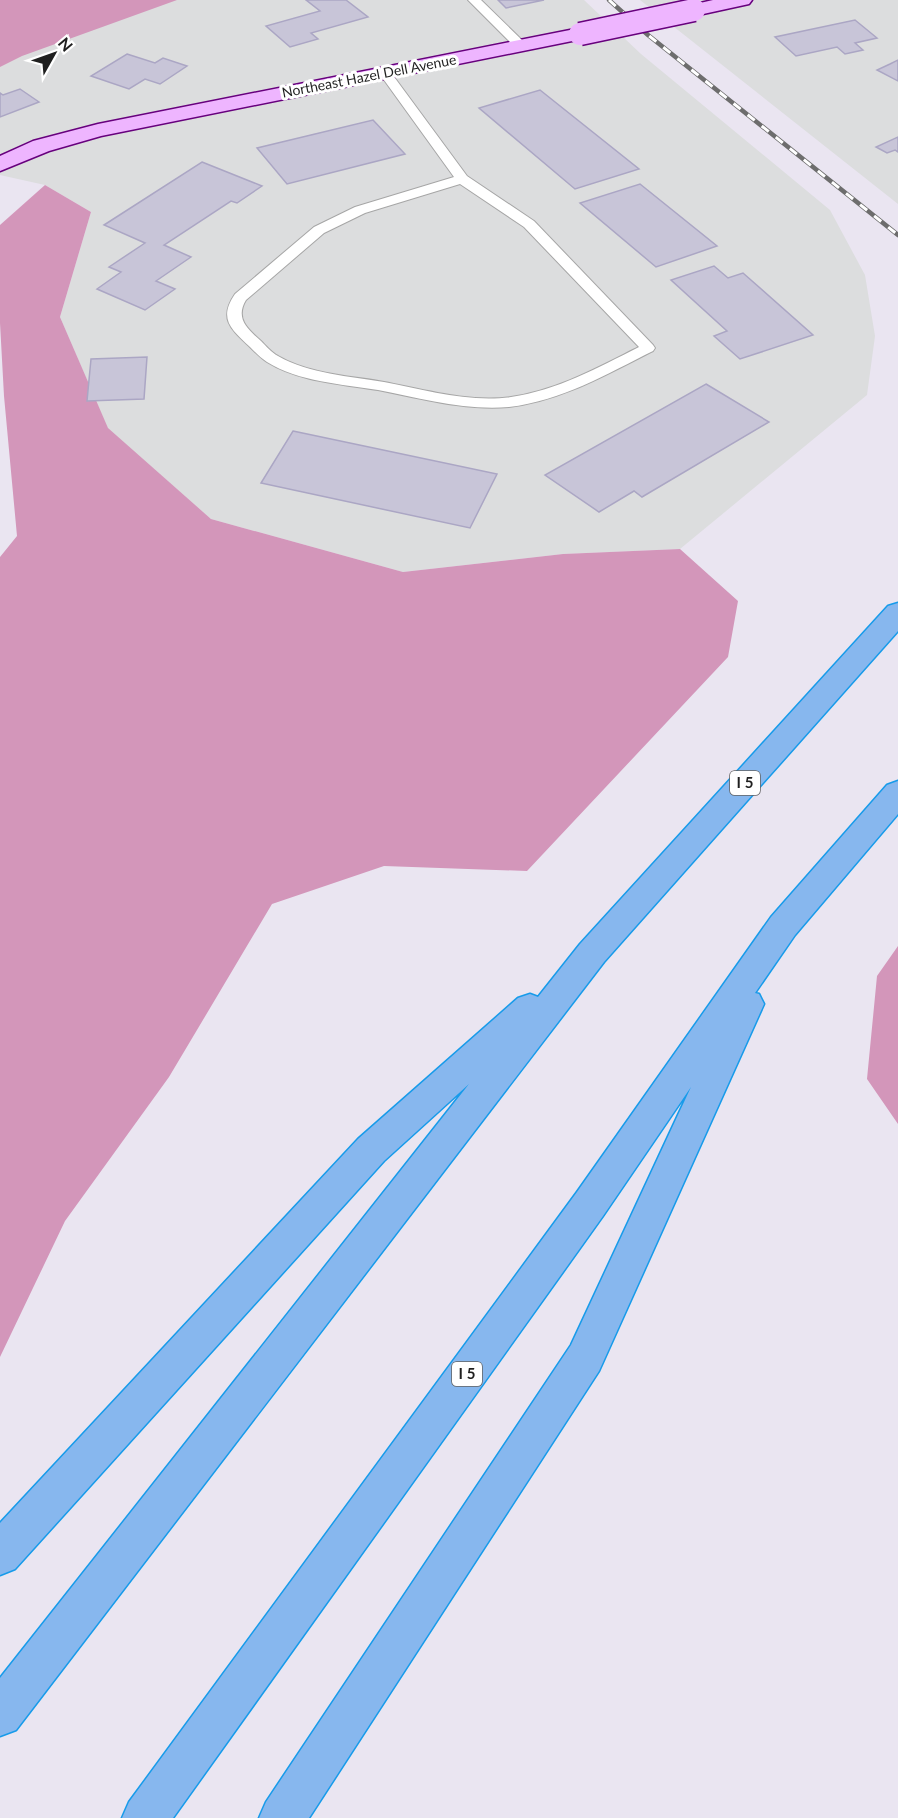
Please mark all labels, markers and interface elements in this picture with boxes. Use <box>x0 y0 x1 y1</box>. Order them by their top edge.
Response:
north arrow <box>24 24 84 84</box>
text: N <box>55 33 77 55</box>
street label: Northeast Hazel Dell Avenue <box>280 50 458 101</box>
road number: I 5 <box>730 771 760 795</box>
road number: I 5 <box>452 1362 482 1386</box>

